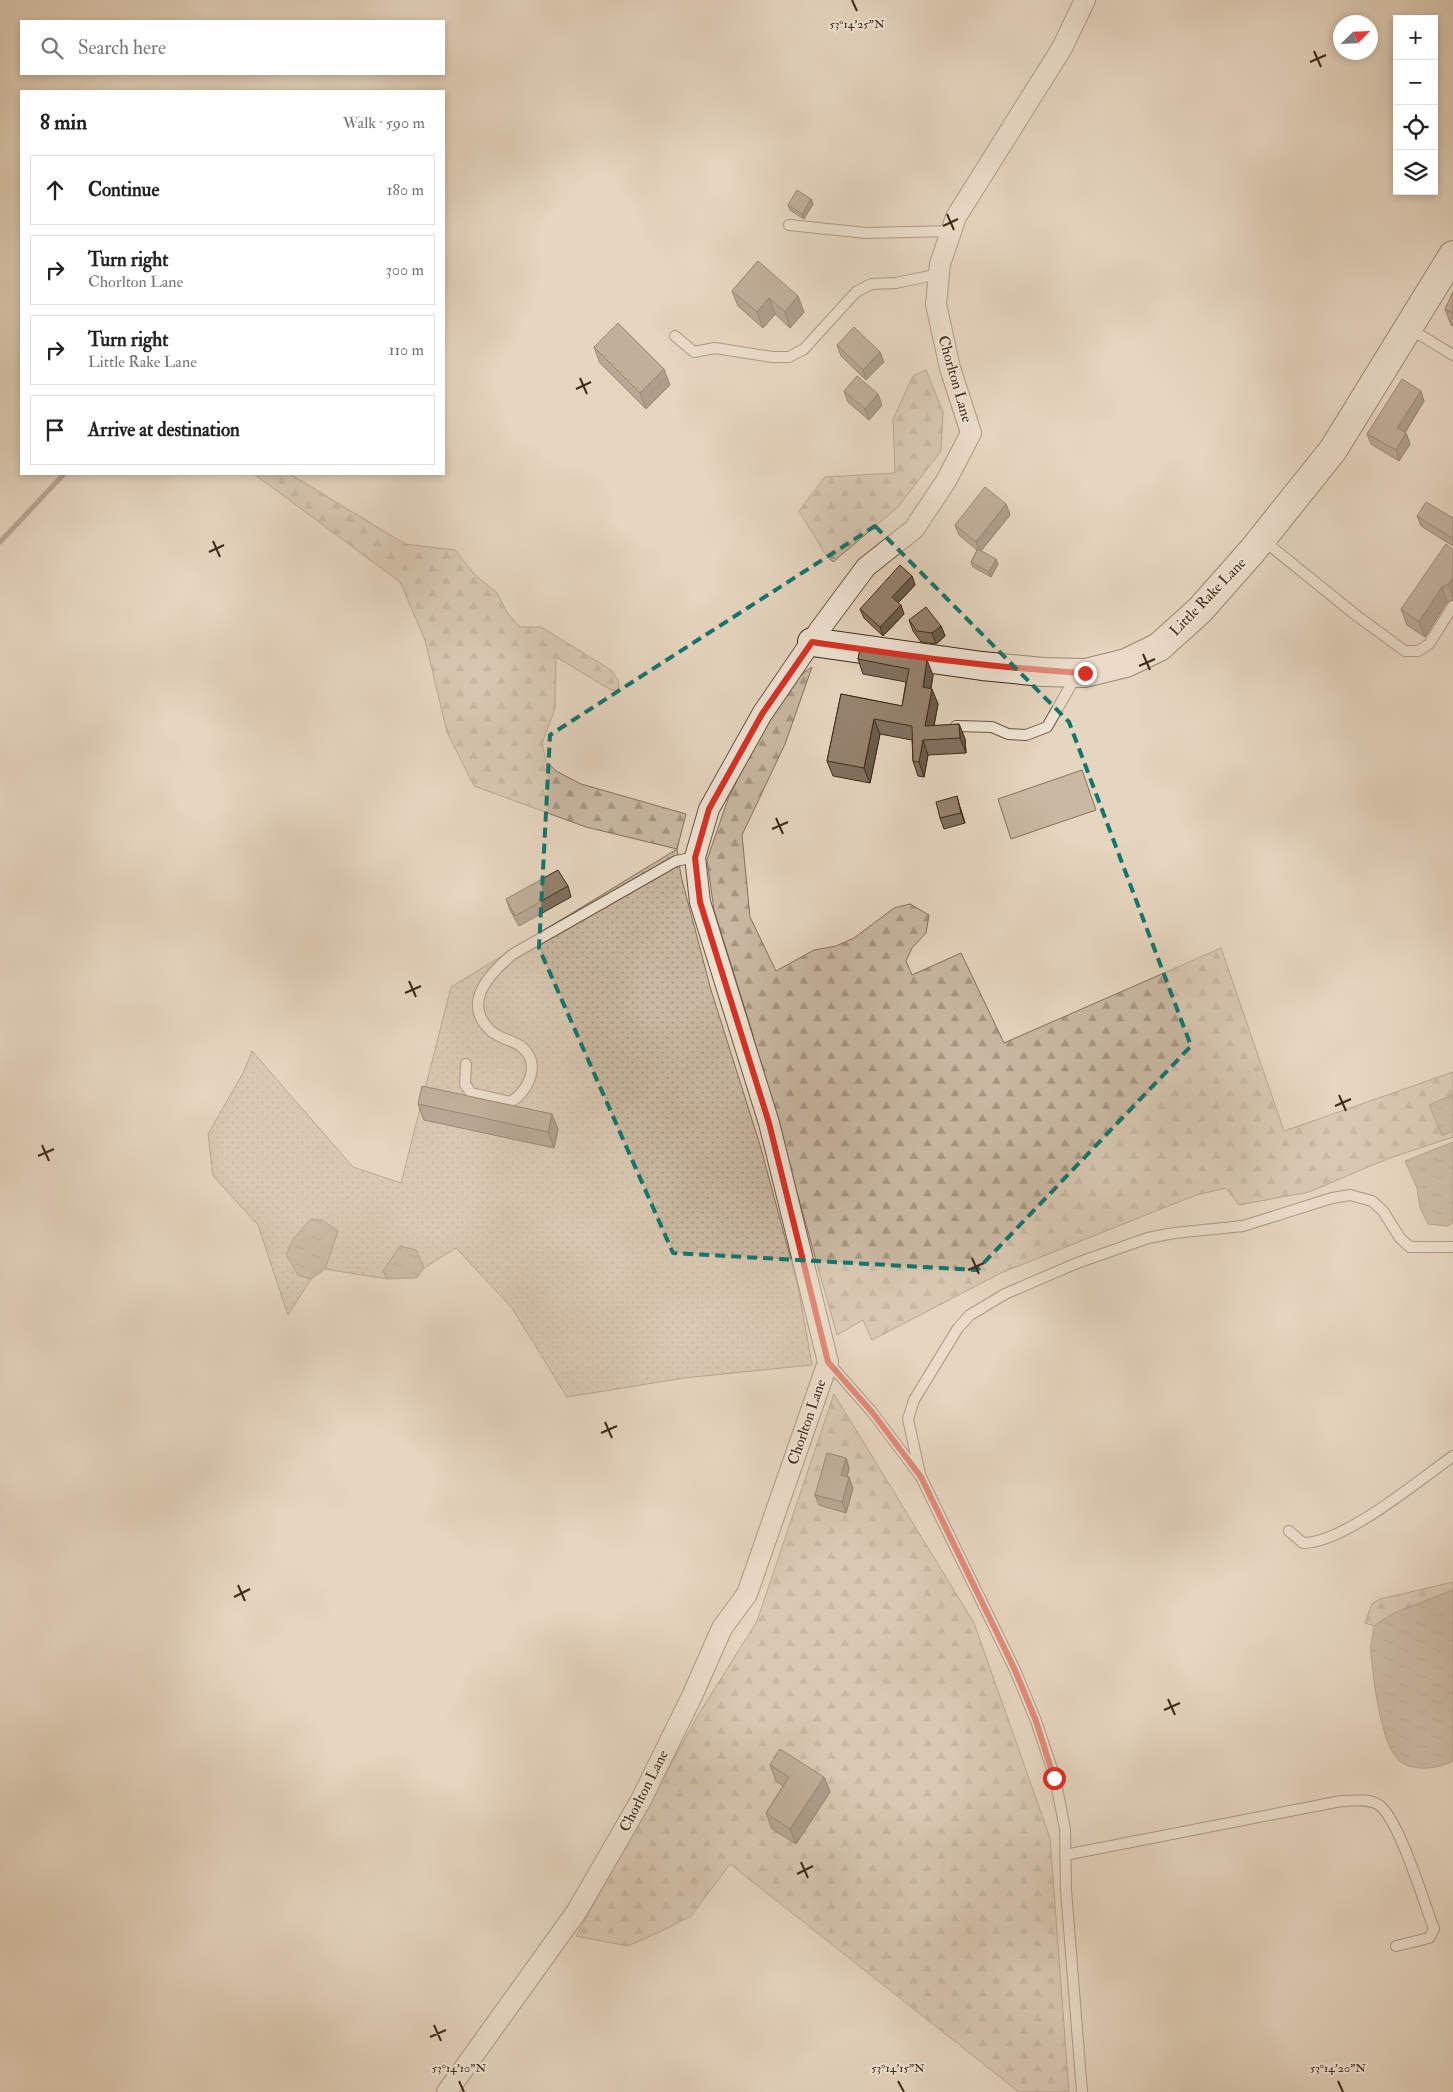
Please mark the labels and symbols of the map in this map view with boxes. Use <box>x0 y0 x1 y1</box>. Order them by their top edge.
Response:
north arrow <box>1333 15 1378 60</box>
text: 53°14'25"N <box>829 17 885 32</box>
street label: Chorlton Lane <box>934 333 976 425</box>
street label: Little Rake Lane <box>1166 554 1250 640</box>
route end <box>1074 662 1097 685</box>
street label: Chorlton Lane <box>783 1377 831 1467</box>
street label: Chorlton Lane <box>615 1747 673 1835</box>
route start <box>1043 1767 1066 1790</box>
text: 53°14'10"N <box>432 2061 486 2076</box>
text: 53°14'15"N <box>871 2061 925 2076</box>
text: 53°14'20"N <box>1310 2061 1366 2076</box>

